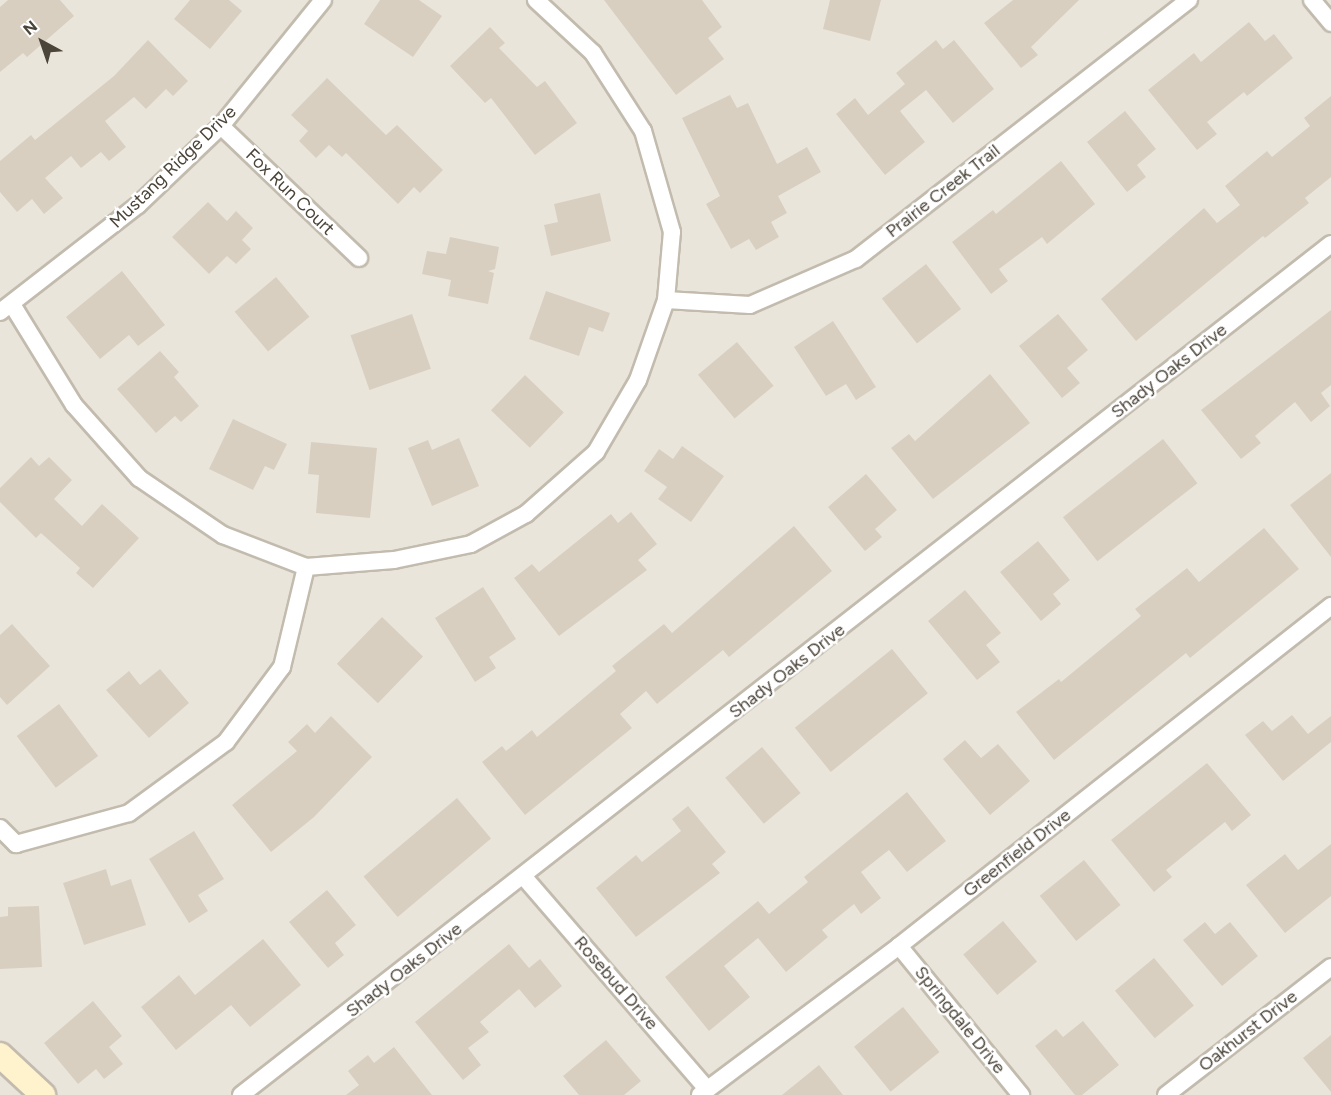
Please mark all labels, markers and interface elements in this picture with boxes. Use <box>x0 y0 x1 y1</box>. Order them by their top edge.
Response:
north arrow <box>12 12 72 72</box>
text: N <box>19 17 41 39</box>
street label: Mustang Ridge Drive <box>105 101 241 233</box>
street label: Prairie Creek Trail <box>882 140 1004 242</box>
street label: Fox Run Court <box>241 144 339 240</box>
street label: Shady Oaks Drive <box>1107 319 1231 423</box>
street label: Shady Oaks Drive <box>725 619 849 723</box>
street label: Greenfield Drive <box>959 804 1075 902</box>
street label: Shady Oaks Drive <box>342 918 466 1022</box>
street label: Rosebud Drive <box>569 932 663 1034</box>
street label: Springdale Drive <box>910 962 1010 1078</box>
street label: Oakhurst Drive <box>1194 986 1302 1076</box>

